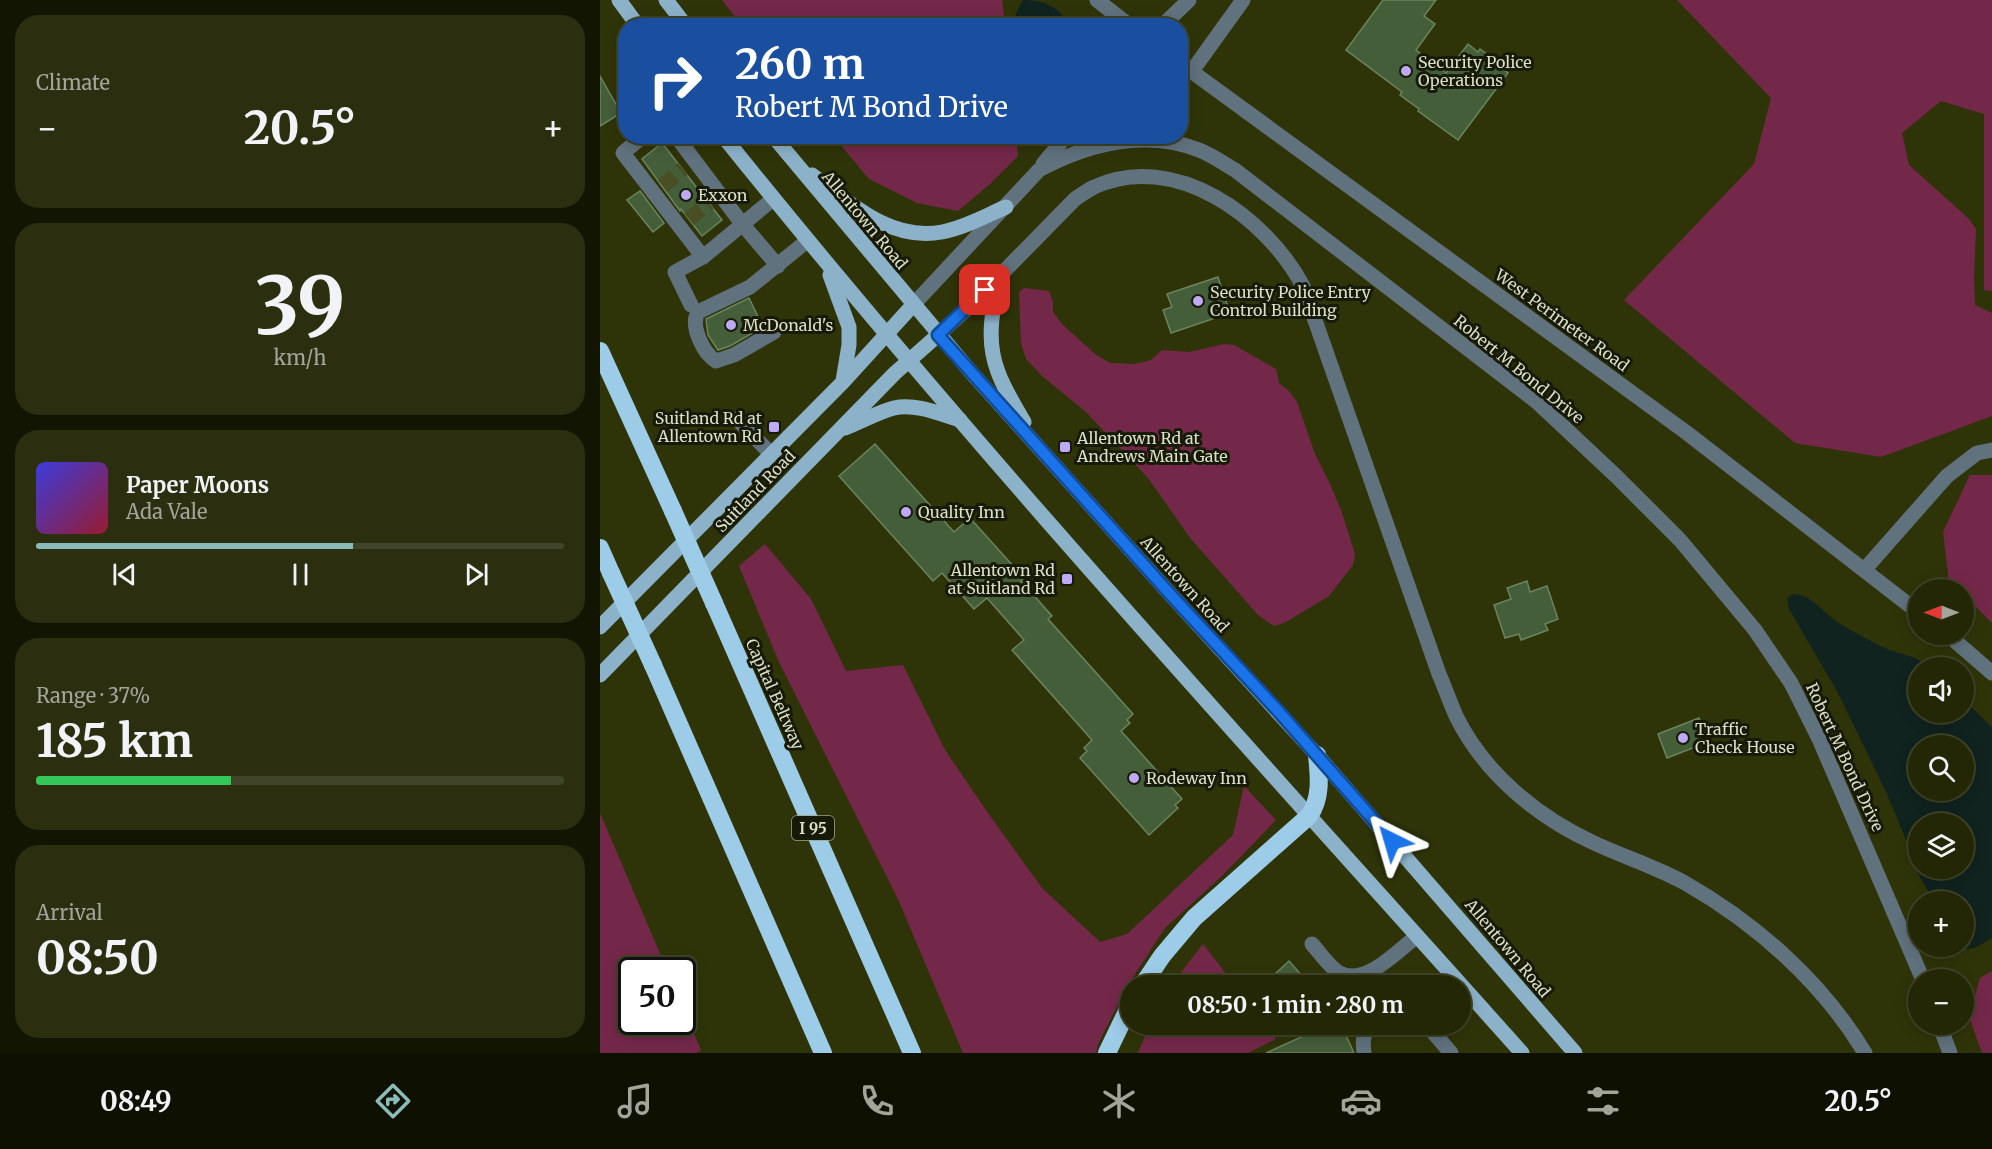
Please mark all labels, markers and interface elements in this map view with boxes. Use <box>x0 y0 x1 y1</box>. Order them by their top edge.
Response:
text: 260 m <box>735 38 865 90</box>
icon: right <box>636 42 714 120</box>
place label: Security Police Operations <box>1418 52 1532 90</box>
marker: Security Police Operations <box>1399 64 1413 78</box>
text: Climate <box>36 70 110 95</box>
text: Robert M Bond Drive <box>735 90 1008 124</box>
text: 20.5° <box>244 100 356 156</box>
text: − <box>36 108 58 149</box>
text: + <box>542 108 564 149</box>
street label: Allentown Road <box>817 166 912 274</box>
place label: Exxon <box>698 185 748 205</box>
marker: Exxon <box>679 188 693 202</box>
text: 39 <box>255 257 345 355</box>
pin <box>959 264 1010 315</box>
street label: West Perimeter Road <box>1490 264 1633 376</box>
icon: arrive <box>968 273 1001 306</box>
place label: Security Police Entry Control Building <box>1210 282 1372 320</box>
marker: Security Police Entry Control Building <box>1191 294 1205 308</box>
street label: Robert M Bond Drive <box>1450 310 1588 428</box>
place label: McDonald's <box>743 315 833 335</box>
marker: McDonald's <box>724 318 738 332</box>
text: km/h <box>274 345 326 370</box>
place label: Suitland Rd at Allentown Rd <box>655 408 763 446</box>
marker: Suitland Rd at Allentown Rd <box>767 420 781 434</box>
place label: Allentown Rd at Andrews Main Gate <box>1076 428 1228 466</box>
marker: Allentown Rd at Andrews Main Gate <box>1058 440 1072 454</box>
street label: Suitland Road <box>711 445 800 536</box>
text: Paper Moons <box>126 471 269 499</box>
text: Ada Vale <box>126 499 207 524</box>
place label: Quality Inn <box>918 502 1005 522</box>
marker: Quality Inn <box>899 505 913 519</box>
street label: Allentown Road <box>1136 531 1234 636</box>
icon: previous <box>108 558 141 591</box>
icon: pause <box>284 558 317 591</box>
icon: next <box>460 558 493 591</box>
place label: Allentown Rd at Suitland Rd <box>948 560 1055 598</box>
marker: Allentown Rd at Suitland Rd <box>1060 572 1074 586</box>
north arrow <box>1908 579 1974 645</box>
map controls <box>1908 579 1974 1035</box>
street label: Capital Beltway <box>742 635 809 753</box>
button: sound <box>1908 657 1974 723</box>
street label: Robert M Bond Drive <box>1802 680 1888 834</box>
text: Range · 37% <box>36 683 150 708</box>
text: 185 km <box>36 713 193 769</box>
place label: Traffic Check House <box>1695 719 1795 757</box>
marker: Traffic Check House <box>1676 731 1690 745</box>
button: search <box>1908 735 1974 801</box>
place label: Rodeway Inn <box>1146 768 1247 788</box>
marker: Rodeway Inn <box>1127 771 1141 785</box>
position arrow <box>1360 809 1424 873</box>
button: layers <box>1908 813 1974 879</box>
road number: I 95 <box>792 816 834 840</box>
button: + <box>1908 891 1974 957</box>
street label: Allentown Road <box>1460 894 1555 1002</box>
text: Arrival <box>36 900 103 925</box>
text: 08:50 <box>36 930 159 986</box>
speed limit sign: 50 <box>618 957 696 1035</box>
button: − <box>1908 969 1974 1035</box>
text: 08:50 · 1 min · 280 m <box>1187 991 1404 1019</box>
icon: directions <box>372 1080 414 1122</box>
icon: music <box>614 1080 656 1122</box>
icon: phone <box>856 1080 898 1122</box>
icon: climate <box>1098 1080 1140 1122</box>
icon: car <box>1340 1080 1382 1122</box>
icon: filters <box>1582 1080 1624 1122</box>
text: 08:49 <box>100 1084 172 1118</box>
text: 20.5° <box>1825 1084 1892 1118</box>

